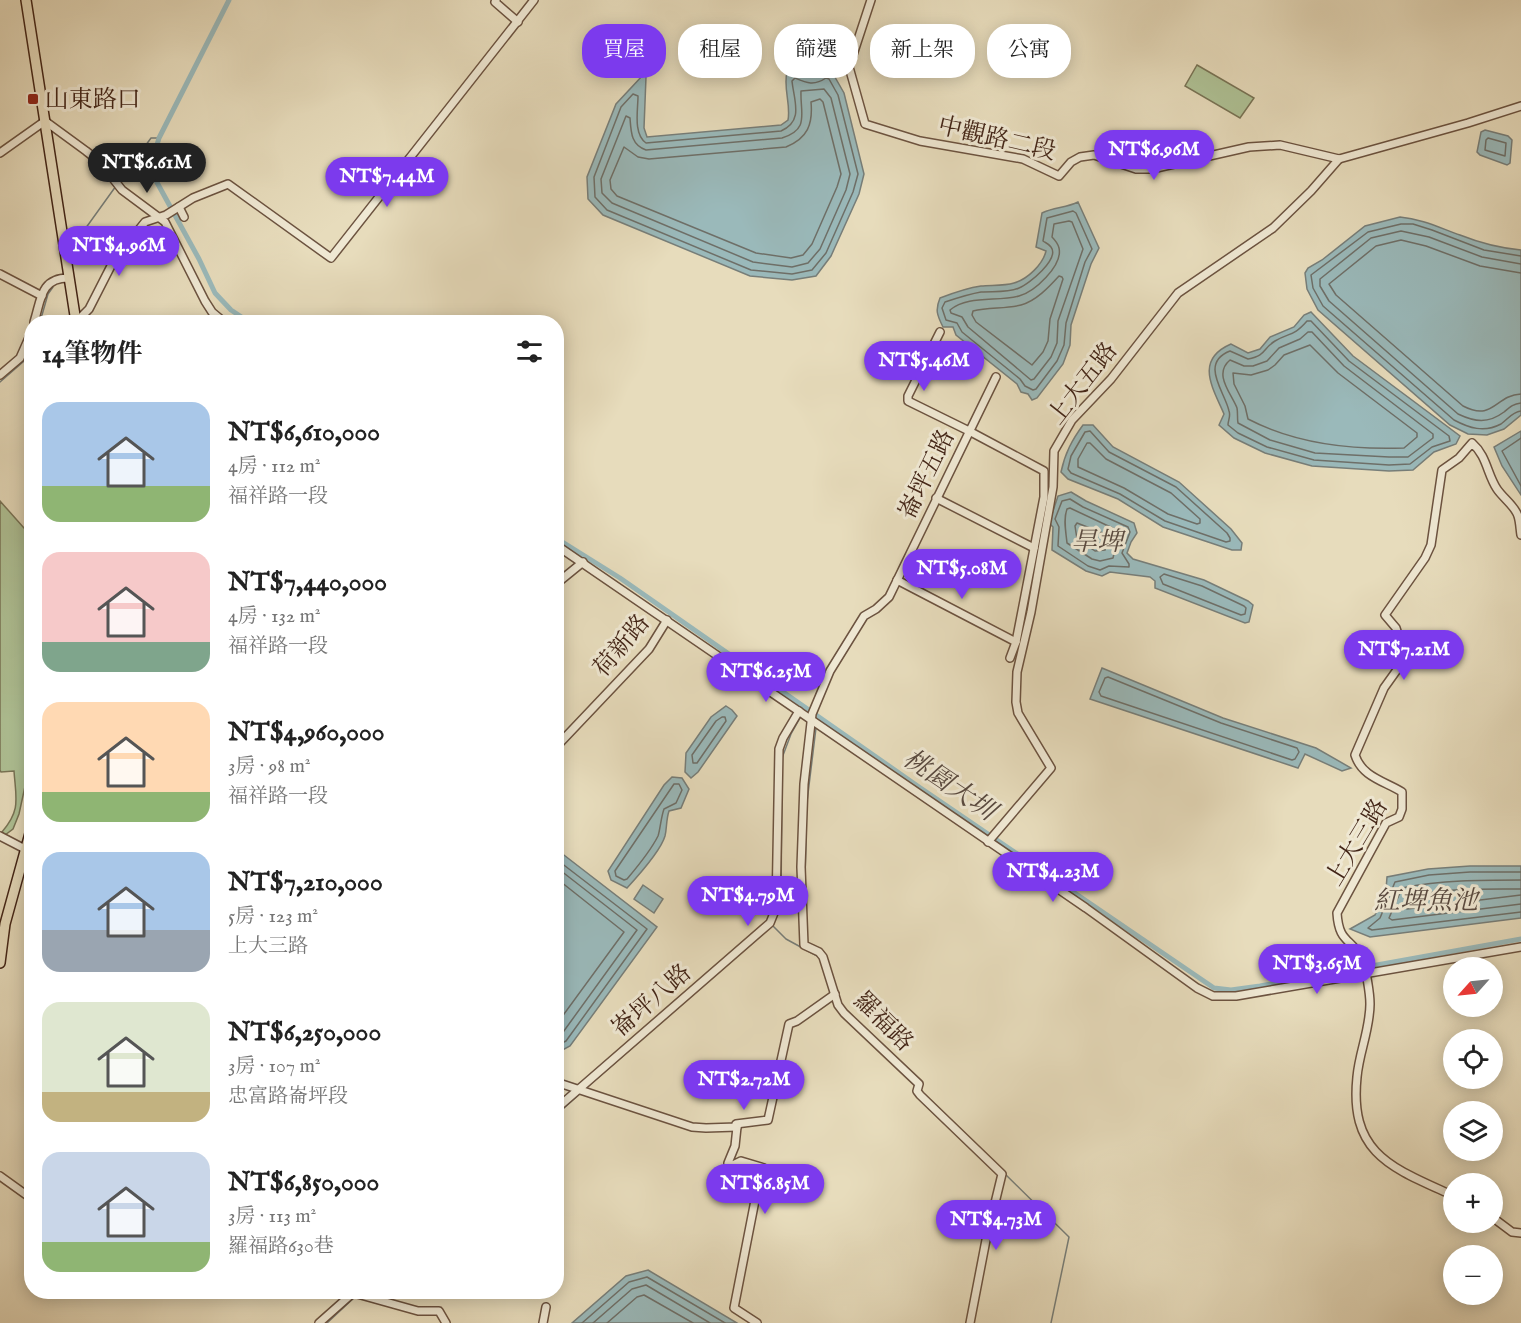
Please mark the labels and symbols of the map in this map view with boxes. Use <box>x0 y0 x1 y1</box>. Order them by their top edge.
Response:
place label: 山東路口 <box>45 85 141 116</box>
marker: 山東路口 <box>26 92 40 106</box>
street label: 中觀路二段 <box>935 111 1059 168</box>
pin: NT$6.96M <box>1092 130 1216 181</box>
pin: NT$6.61M <box>85 143 209 194</box>
pin: NT$7.44M <box>325 157 449 208</box>
pin: NT$4.96M <box>57 226 181 277</box>
street label: 上大五路 <box>1041 337 1125 431</box>
pin: NT$5.46M <box>862 341 986 392</box>
street label: 崙坪五路 <box>892 425 962 525</box>
water label: 旱埤 <box>1071 526 1126 559</box>
pin: NT$5.08M <box>900 549 1024 600</box>
street label: 荷新路 <box>587 608 657 684</box>
pin: NT$7.21M <box>1342 630 1466 681</box>
pin: NT$6.25M <box>704 652 828 703</box>
water label: 桃園大圳 <box>897 742 1005 830</box>
street label: 上大三路 <box>1319 794 1395 892</box>
pin: NT$4.23M <box>991 852 1115 903</box>
pin: NT$4.79M <box>686 876 810 927</box>
water label: 紅埤魚池 <box>1374 885 1481 918</box>
pin: NT$3.65M <box>1255 944 1379 995</box>
north arrow <box>1443 957 1503 1017</box>
street label: 崙坪八路 <box>606 958 698 1044</box>
street label: 羅福路 <box>847 986 919 1058</box>
pin: NT$2.72M <box>682 1060 806 1111</box>
pin: NT$6.85M <box>703 1164 827 1215</box>
pin: NT$4.73M <box>934 1200 1058 1251</box>

